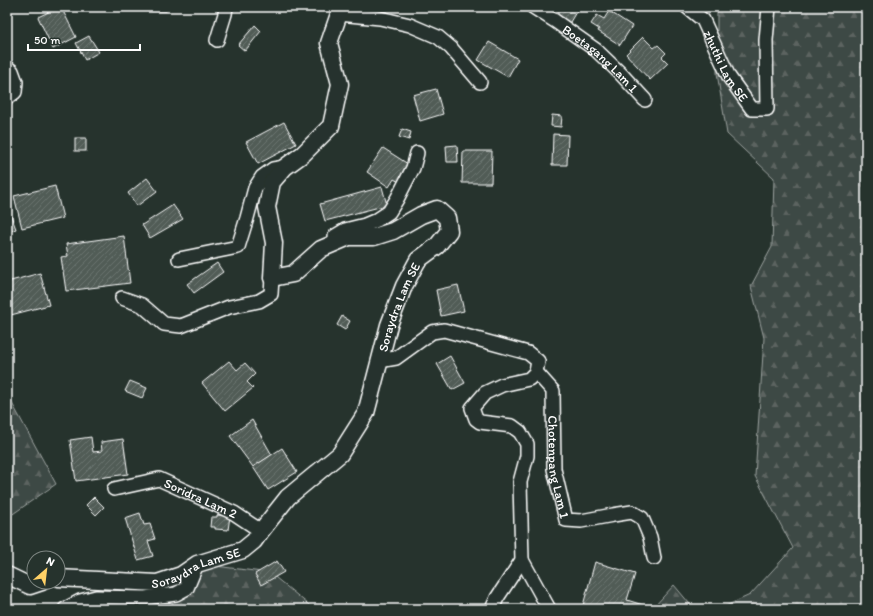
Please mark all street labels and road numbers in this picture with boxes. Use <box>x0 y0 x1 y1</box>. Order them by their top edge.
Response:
street label: Boetagang Lam 1 <box>560 21 641 95</box>
street label: zhuthi Lam SE <box>701 28 752 104</box>
street label: Soraydra Lam SE <box>375 260 423 353</box>
street label: Chotenpang Lam 1 <box>546 415 573 520</box>
street label: Soridra Lam 2 <box>162 475 240 521</box>
street label: Soraydra Lam SE <box>151 544 242 591</box>

